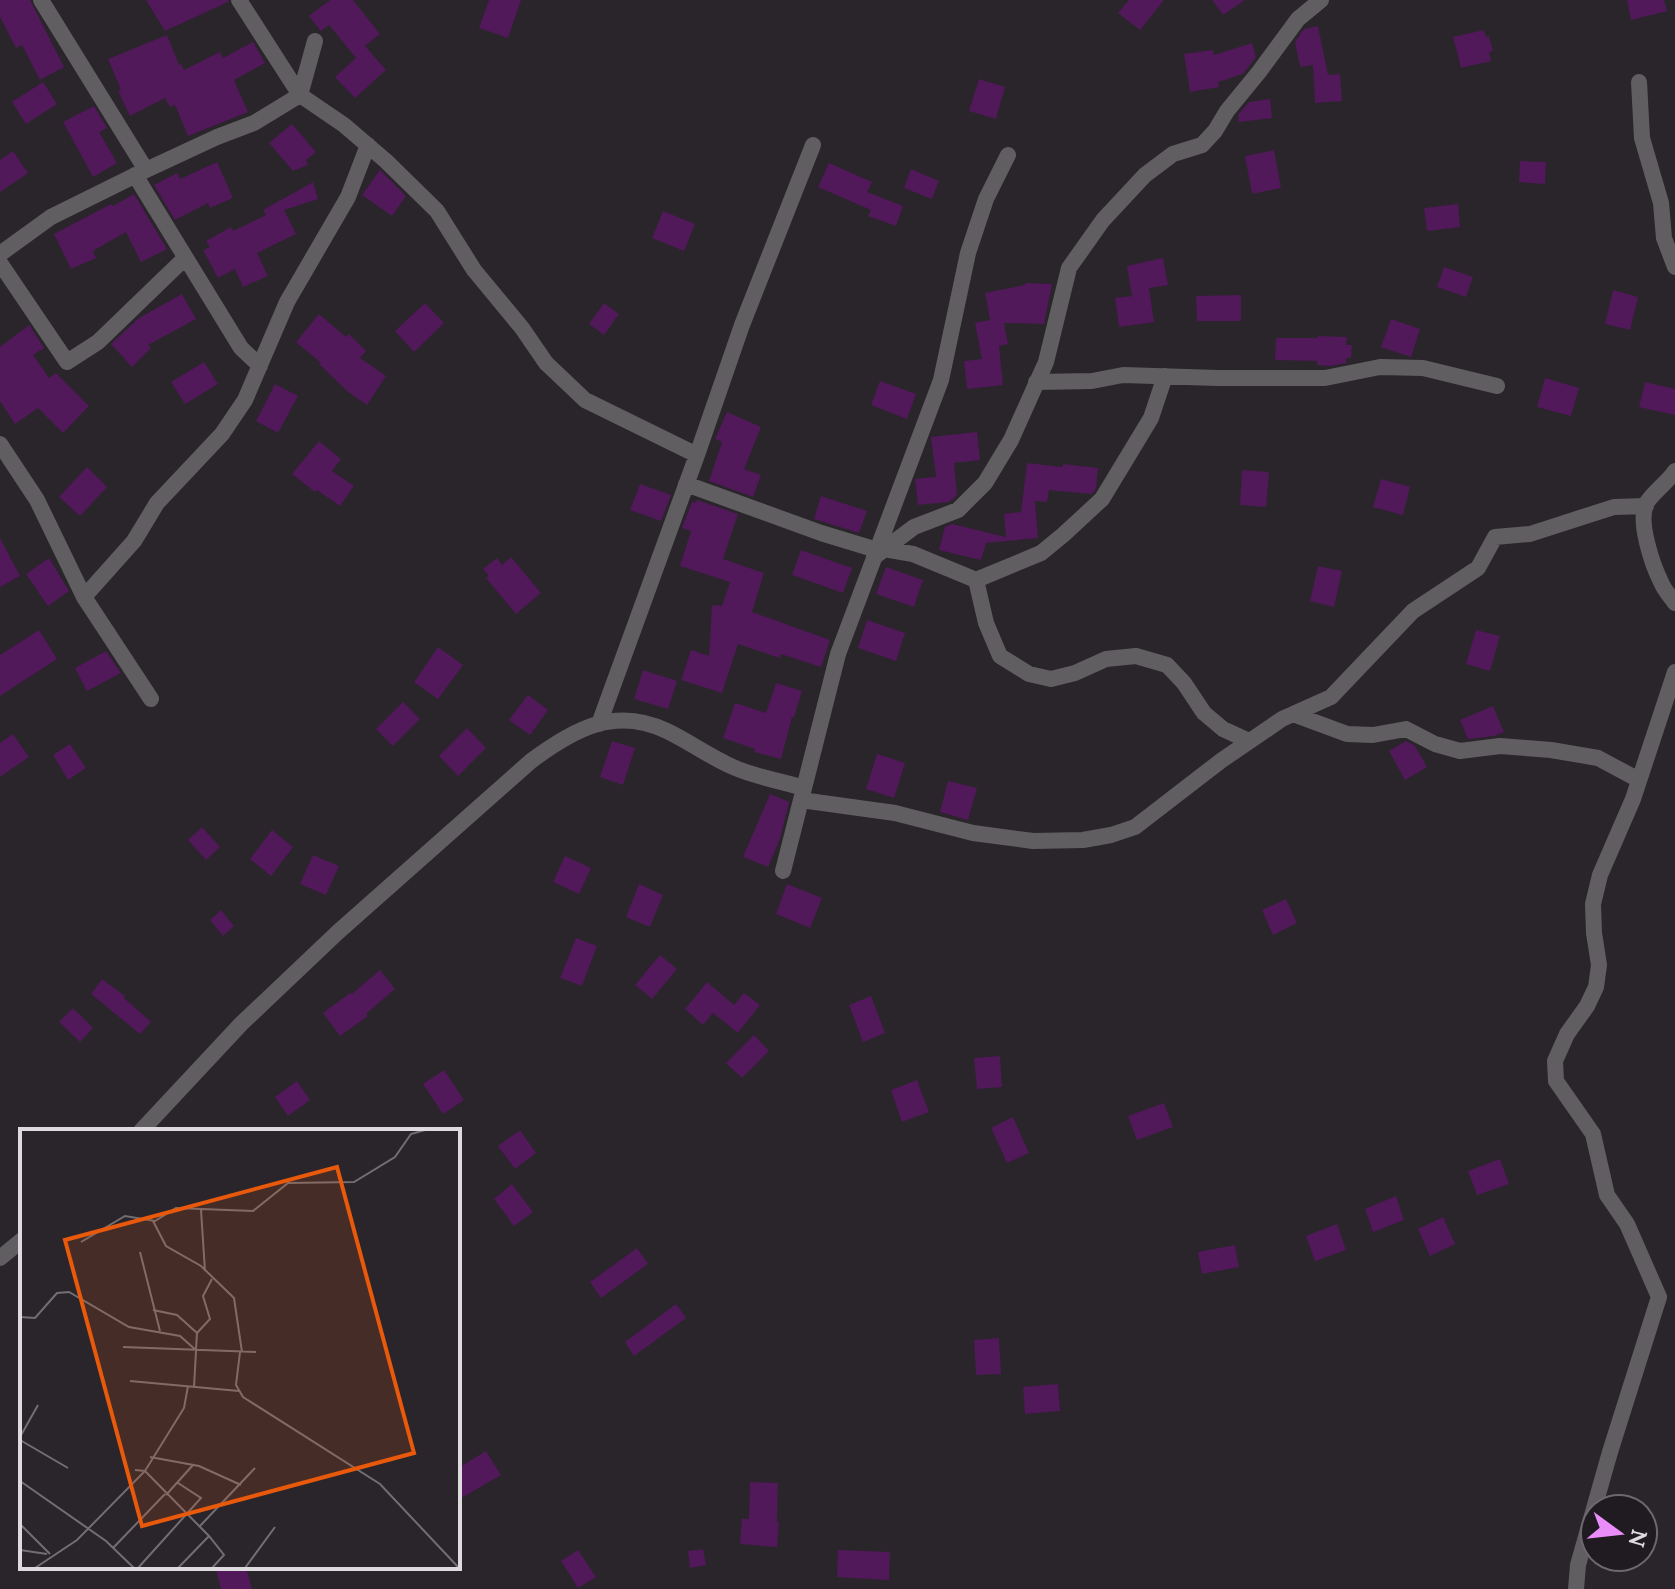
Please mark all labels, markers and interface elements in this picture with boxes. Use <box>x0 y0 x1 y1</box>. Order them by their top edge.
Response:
inset map <box>20 1129 460 1569</box>
north arrow <box>1579 1493 1659 1573</box>
text: N <box>1623 1526 1654 1550</box>

